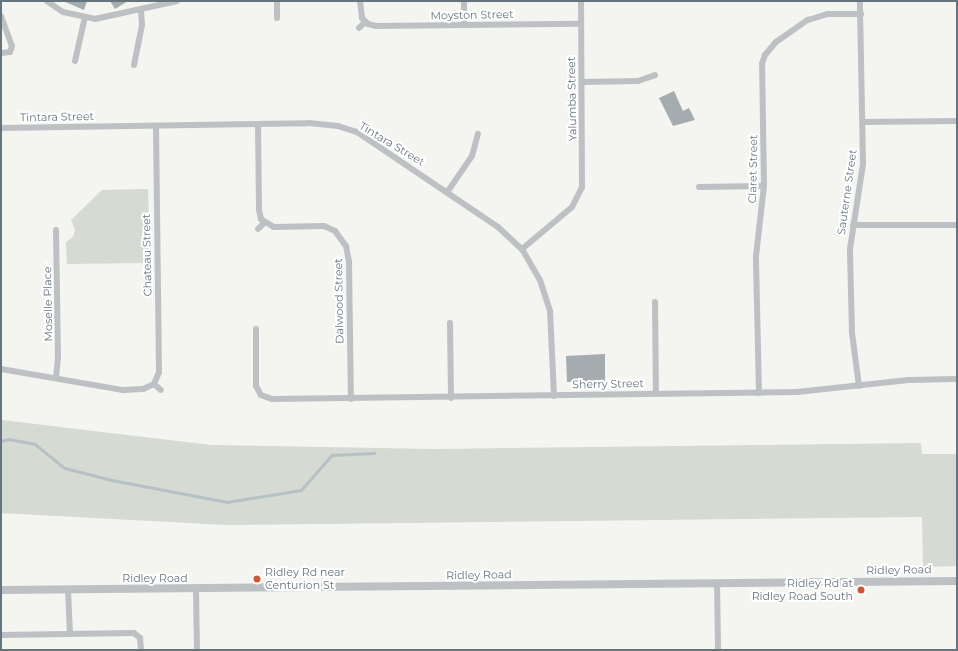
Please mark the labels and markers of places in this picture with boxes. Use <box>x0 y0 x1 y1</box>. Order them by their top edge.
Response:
place label: Ridley Rd near Centurion St <box>265 566 345 592</box>
marker: Ridley Rd near Centurion St <box>252 574 262 584</box>
place label: Ridley Rd at Ridley Road South <box>752 577 853 603</box>
marker: Ridley Rd at Ridley Road South <box>856 585 866 595</box>

